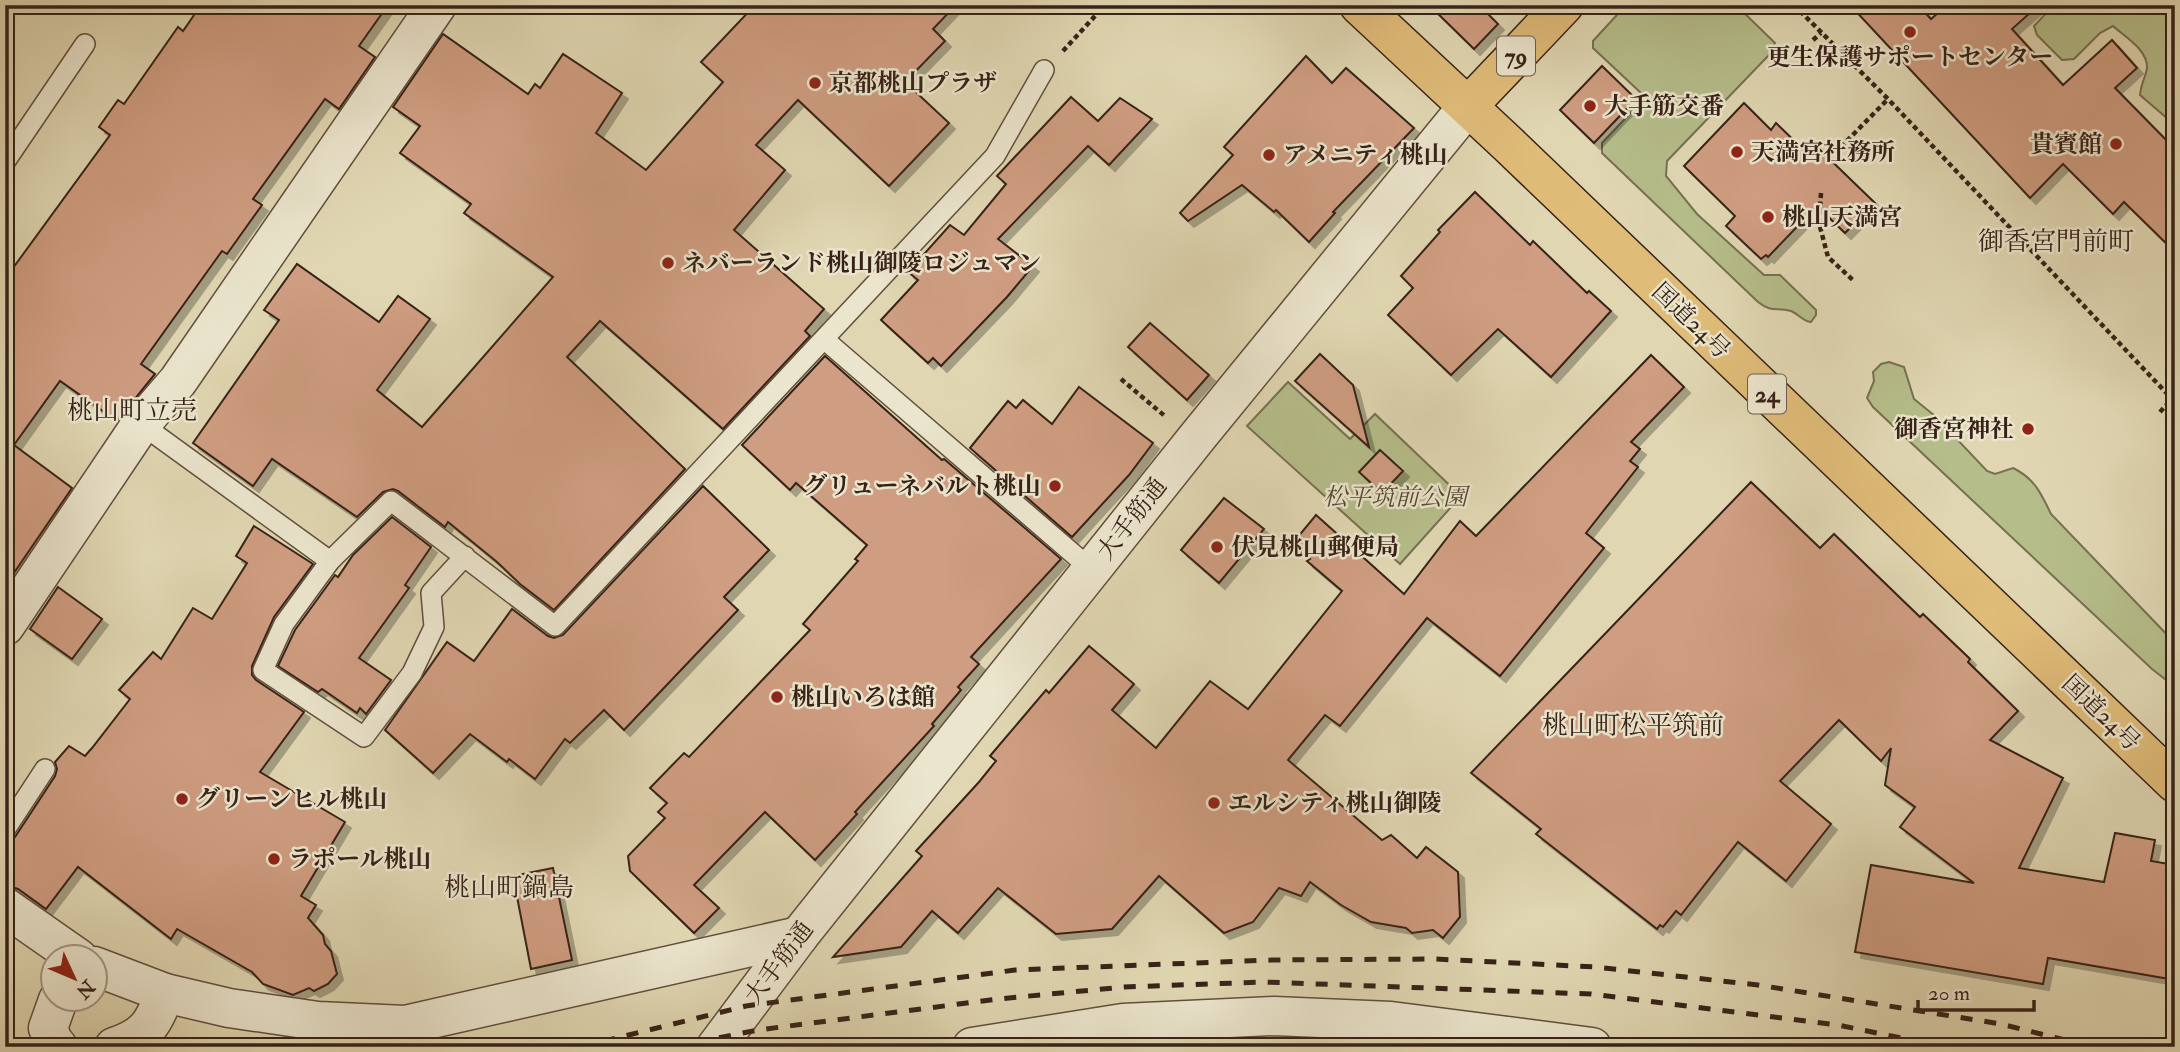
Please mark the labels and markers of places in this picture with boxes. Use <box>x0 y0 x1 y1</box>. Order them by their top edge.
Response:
marker: 更生保護サポートセンター <box>1902 24 1918 40</box>
place label: 更生保護サポートセンター <box>1767 42 2053 73</box>
place label: 京都桃山プラザ <box>829 68 997 99</box>
marker: 京都桃山プラザ <box>807 75 823 91</box>
place label: 大手筋交番 <box>1604 91 1724 122</box>
marker: 大手筋交番 <box>1582 98 1598 114</box>
place label: 貴賓館 <box>2030 129 2102 160</box>
marker: 貴賓館 <box>2108 136 2124 152</box>
place label: 天満宮社務所 <box>1751 137 1895 168</box>
place label: アメニティ桃山 <box>1283 140 1448 171</box>
marker: 天満宮社務所 <box>1729 144 1745 160</box>
marker: アメニティ桃山 <box>1261 147 1277 163</box>
place label: 桃山天満宮 <box>1782 202 1902 233</box>
marker: 桃山天満宮 <box>1760 209 1776 225</box>
place label: ネバーランド桃山御陵ロジュマン <box>682 248 1041 279</box>
marker: ネバーランド桃山御陵ロジュマン <box>660 255 676 271</box>
place label: 御香宮神社 <box>1894 414 2014 445</box>
marker: 御香宮神社 <box>2020 421 2036 437</box>
place label: グリューネバルト桃山 <box>803 471 1041 502</box>
marker: グリューネバルト桃山 <box>1047 478 1063 494</box>
place label: 伏見桃山郵便局 <box>1231 532 1399 563</box>
marker: 伏見桃山郵便局 <box>1209 539 1225 555</box>
place label: 桃山いろは館 <box>791 682 935 713</box>
marker: 桃山いろは館 <box>769 689 785 705</box>
place label: グリーンヒル桃山 <box>196 784 388 815</box>
place label: エルシティ桃山御陵 <box>1228 788 1441 819</box>
marker: グリーンヒル桃山 <box>174 791 190 807</box>
marker: エルシティ桃山御陵 <box>1206 795 1222 811</box>
place label: ラポール桃山 <box>288 844 432 875</box>
marker: ラポール桃山 <box>266 851 282 867</box>

